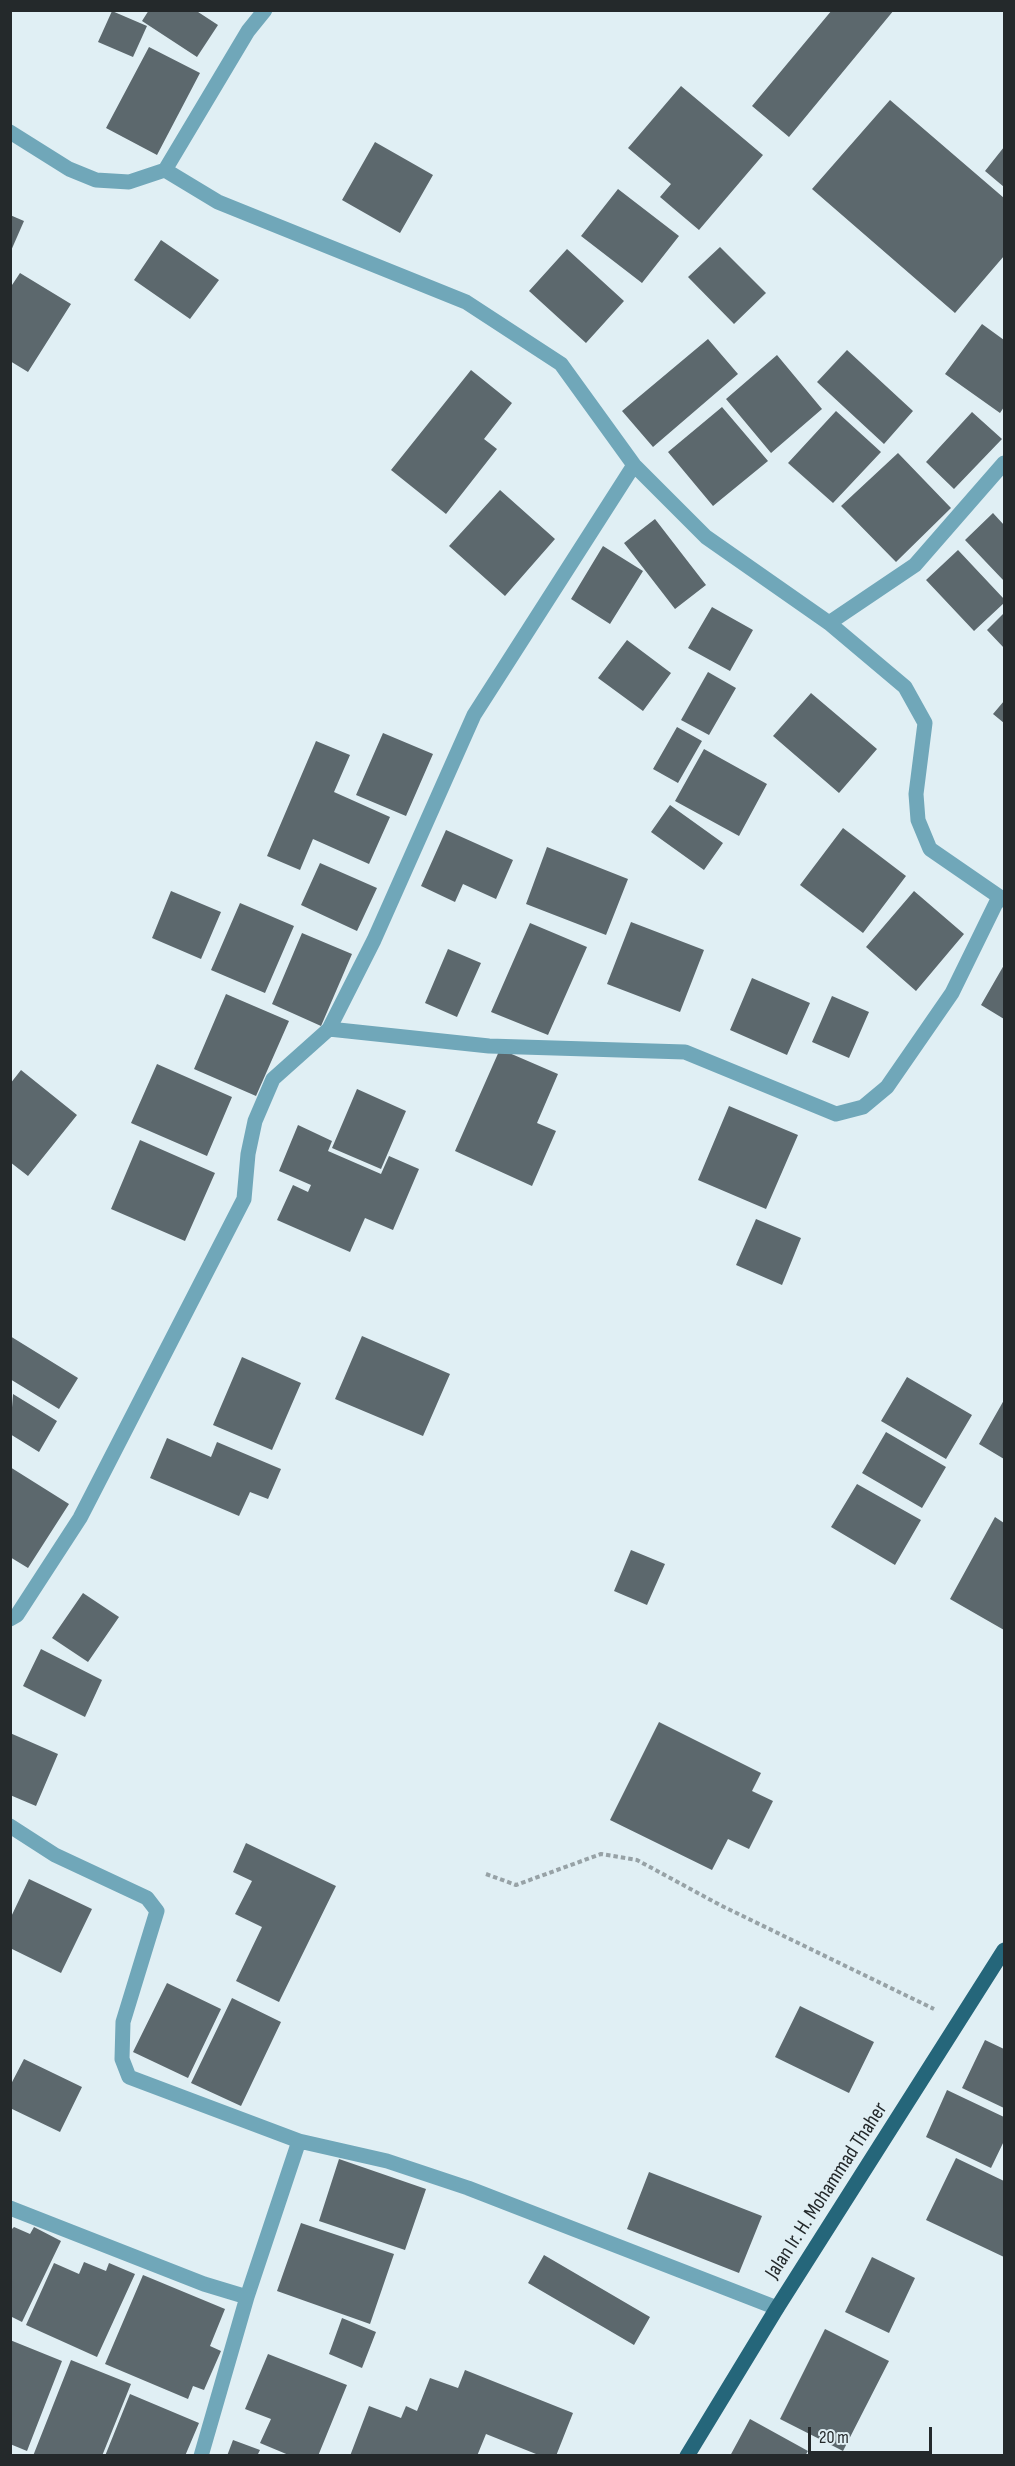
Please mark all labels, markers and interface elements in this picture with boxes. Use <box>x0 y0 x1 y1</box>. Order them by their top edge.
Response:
street label: Jalan Ir. H. Mohammad Thaher <box>761 2098 893 2284</box>
scale bar <box>811 2415 936 2453</box>
text: 20 m <box>819 2427 849 2448</box>

